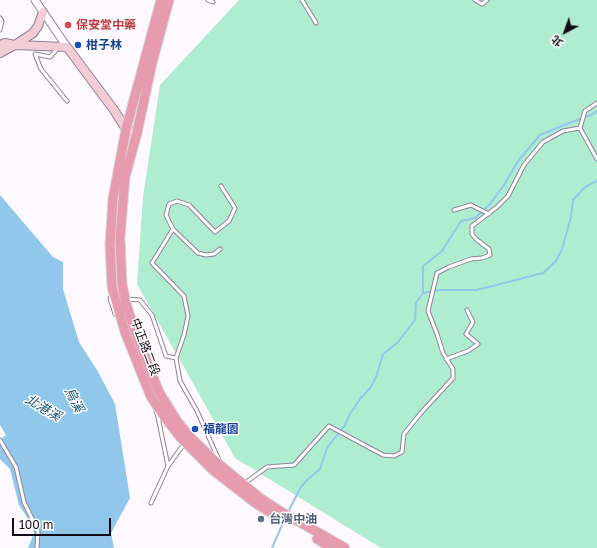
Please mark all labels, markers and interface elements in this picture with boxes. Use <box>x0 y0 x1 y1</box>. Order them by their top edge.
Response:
north arrow <box>545 12 585 52</box>
place label: 保安堂中藥 <box>76 18 136 32</box>
marker: 保安堂中藥 <box>63 20 73 30</box>
text: 北 <box>548 33 565 50</box>
place label: 柑子林 <box>86 38 122 52</box>
marker: 柑子林 <box>73 40 83 50</box>
street label: 中正路二段 <box>128 316 162 378</box>
water label: 烏溪 <box>61 385 87 415</box>
water label: 北港溪 <box>22 391 64 425</box>
place label: 福龍園 <box>203 422 239 436</box>
marker: 福龍園 <box>190 424 200 434</box>
scale bar <box>14 510 113 536</box>
place label: 台灣中油 <box>269 512 317 526</box>
marker: 台灣中油 <box>256 514 266 524</box>
text: 100 m <box>19 517 53 532</box>

